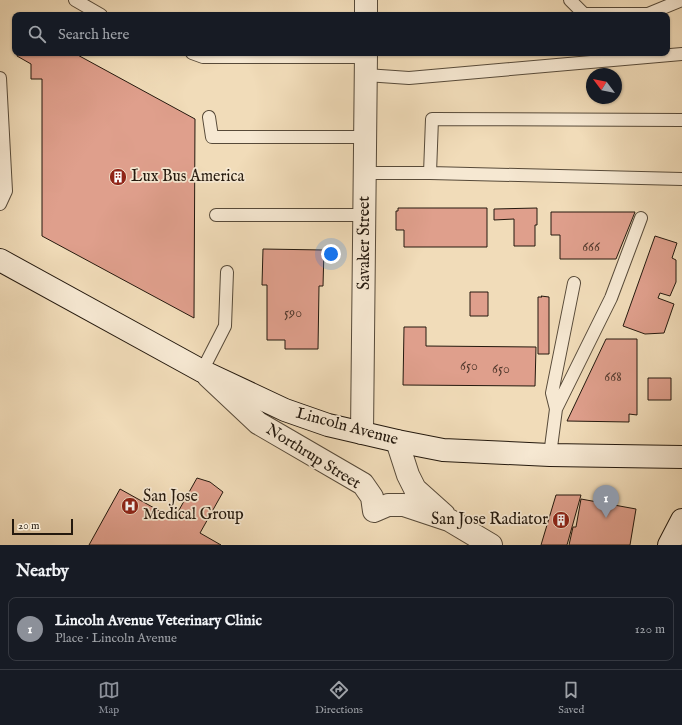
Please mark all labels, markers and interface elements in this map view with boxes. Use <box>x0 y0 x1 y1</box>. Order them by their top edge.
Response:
search box <box>12 12 670 56</box>
icon: search <box>26 23 48 45</box>
text: Search here <box>58 25 129 44</box>
north arrow <box>586 68 622 104</box>
building icon: Lux Bus America <box>108 167 128 187</box>
place label: Lux Bus America <box>131 167 244 187</box>
street label: Savaker Street <box>355 196 375 290</box>
house number: 666 <box>582 238 601 256</box>
your location <box>321 244 341 264</box>
house number: 590 <box>284 304 302 322</box>
house number: 650 <box>460 357 478 375</box>
house number: 650 <box>492 360 510 378</box>
house number: 668 <box>604 368 622 386</box>
street label: Lincoln Avenue <box>294 404 400 450</box>
street label: Northrup Street <box>262 420 364 494</box>
pin: 1 <box>593 485 619 518</box>
place label: San Jose Medical Group <box>143 487 244 525</box>
hospital icon: San Jose Medical Group <box>120 496 140 516</box>
place label: San Jose Radiator <box>431 510 548 530</box>
building icon: San Jose Radiator <box>551 510 571 530</box>
scale bar <box>12 517 73 536</box>
text: 20 m <box>18 519 39 533</box>
text: Nearby <box>16 561 69 582</box>
text: Lincoln Avenue Veterinary Clinic <box>55 611 262 630</box>
text: 1 <box>28 621 32 638</box>
text: 120 m <box>635 621 665 638</box>
text: Place · Lincoln Avenue <box>55 630 177 647</box>
tab: Map <box>98 679 120 717</box>
tab: Directions <box>315 679 363 717</box>
tab: Saved <box>558 679 584 717</box>

